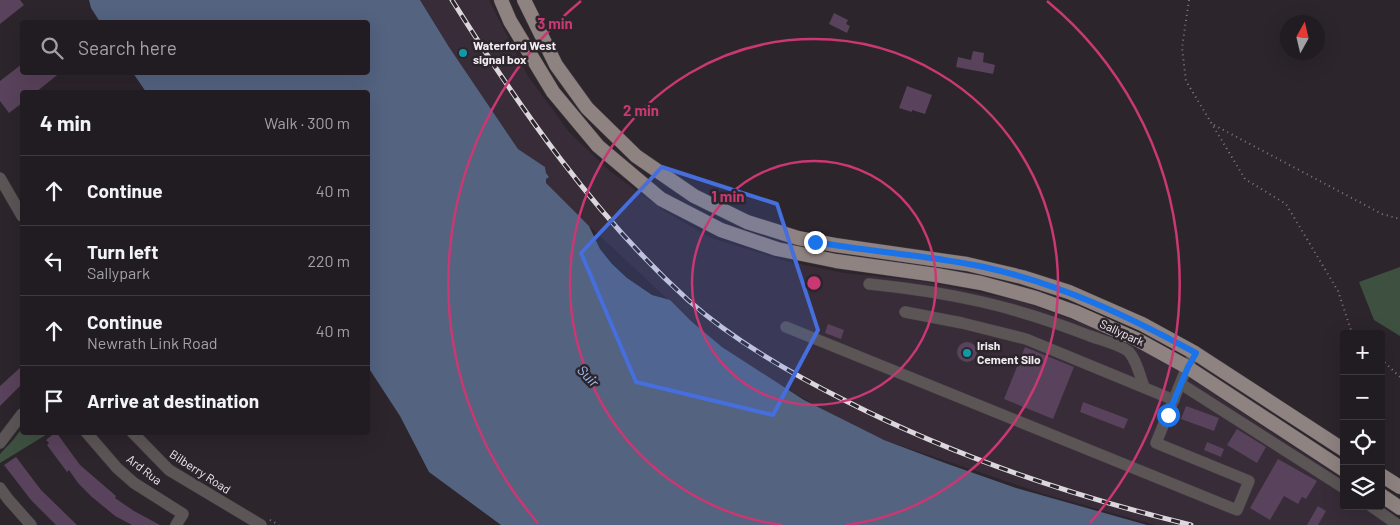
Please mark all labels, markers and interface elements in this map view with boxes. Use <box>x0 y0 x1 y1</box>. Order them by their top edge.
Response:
text: 3 min <box>537 14 573 32</box>
north arrow <box>1280 15 1325 60</box>
search box <box>20 20 370 75</box>
icon: search <box>38 34 66 62</box>
text: Search here <box>78 36 177 59</box>
place label: Waterford West signal box <box>473 38 557 66</box>
marker: Waterford West signal box <box>457 47 469 59</box>
text: 2 min <box>623 101 659 119</box>
text: 4 min <box>40 110 91 135</box>
text: Walk · 300 m <box>264 113 350 132</box>
icon: ahead <box>40 177 68 205</box>
text: Continue <box>87 179 163 202</box>
text: 40 m <box>316 181 350 200</box>
text: 1 min <box>712 187 744 205</box>
route end <box>804 231 827 254</box>
text: Turn left <box>87 240 158 263</box>
icon: left <box>40 247 68 275</box>
text: 220 m <box>307 251 350 270</box>
text: Sallypark <box>87 263 150 282</box>
centre of rings <box>805 274 823 292</box>
text: Continue <box>87 310 163 333</box>
street label: Sallypark <box>1098 316 1147 348</box>
icon: ahead <box>40 317 68 345</box>
text: 40 m <box>316 321 350 340</box>
map controls <box>1340 330 1385 510</box>
button: + <box>1340 330 1385 375</box>
text: Newrath Link Road <box>87 333 218 352</box>
place label: Irish Cement Silo <box>977 338 1041 366</box>
marker: Irish Cement Silo <box>961 347 973 359</box>
water label: Suir <box>574 361 603 391</box>
button: − <box>1340 375 1385 420</box>
icon: arrive <box>40 387 68 415</box>
text: Arrive at destination <box>87 389 259 412</box>
route start <box>1157 404 1180 427</box>
button: locate <box>1340 420 1385 465</box>
street label: Bilberry Road <box>167 446 234 496</box>
street label: Ard Rua <box>124 451 165 487</box>
button: layers <box>1340 465 1385 510</box>

